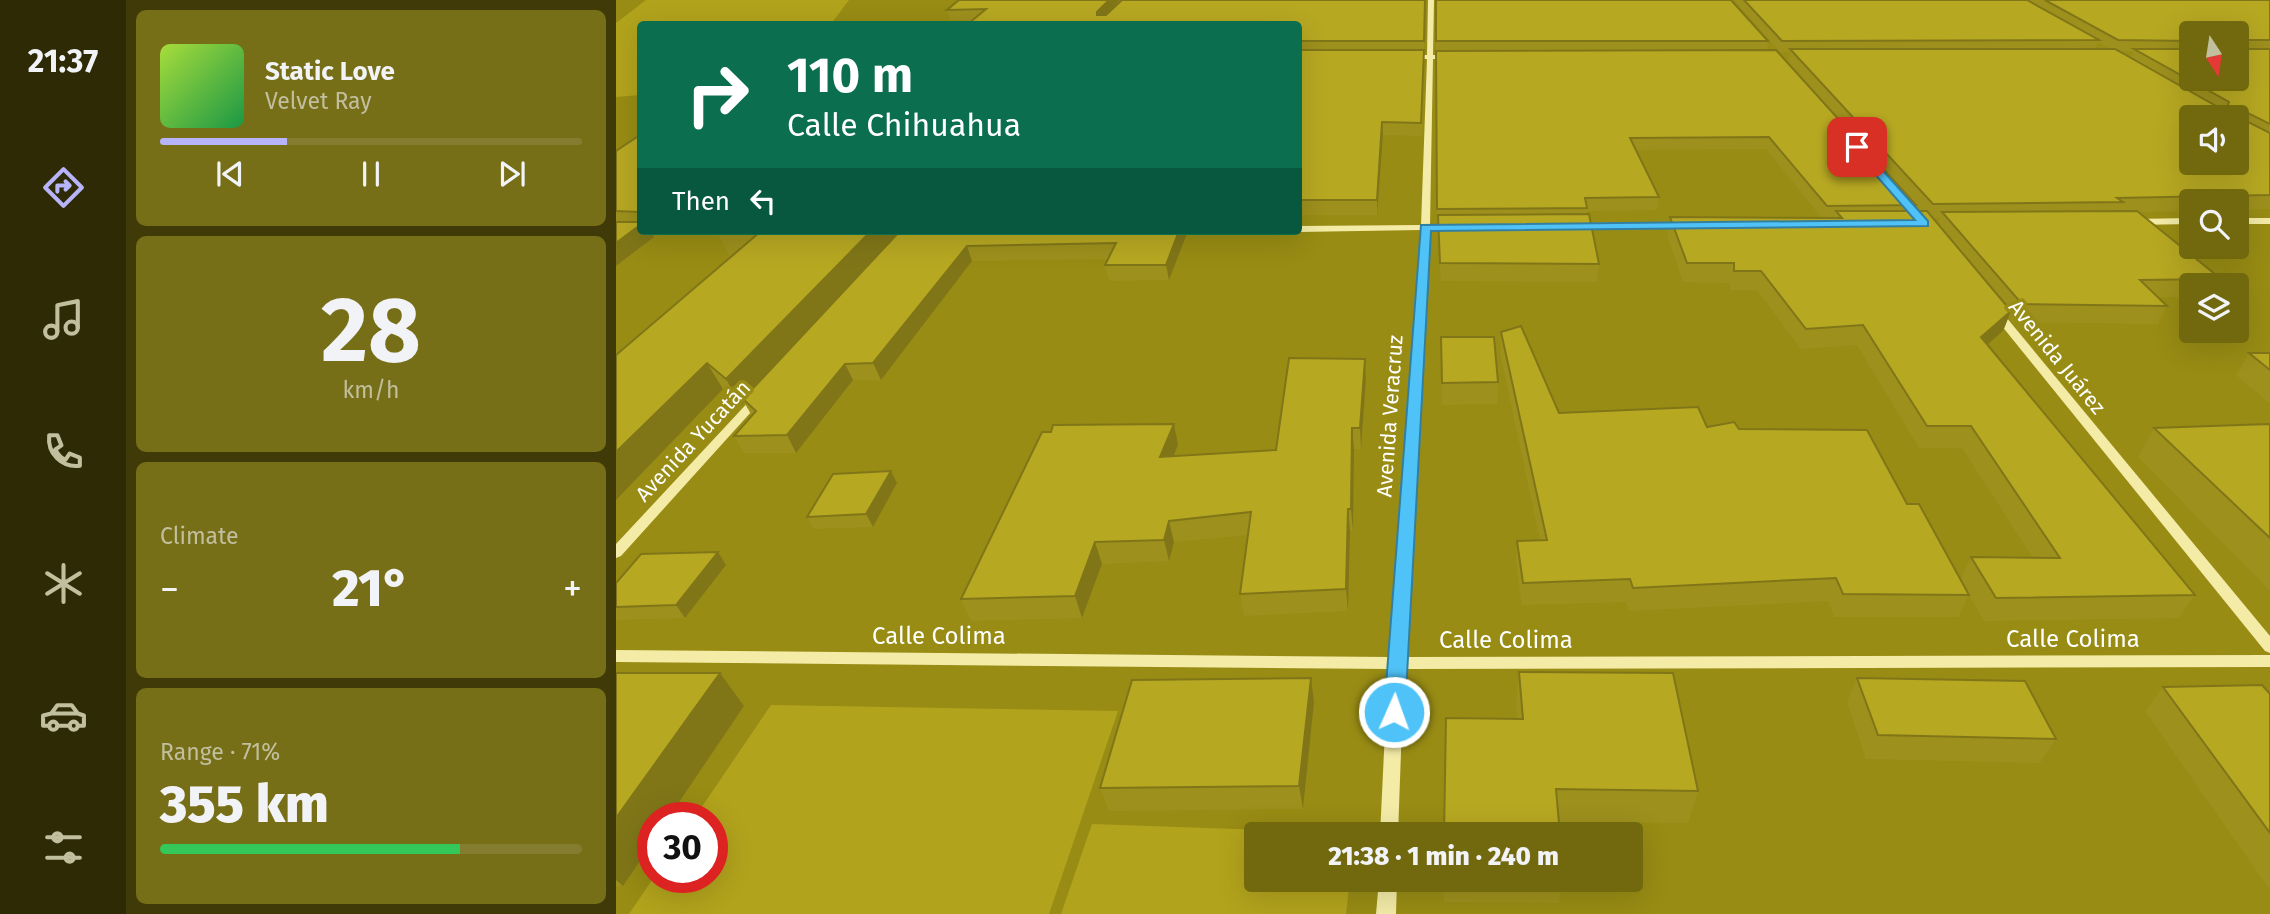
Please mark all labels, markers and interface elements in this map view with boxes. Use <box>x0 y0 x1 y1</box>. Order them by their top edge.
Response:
north arrow <box>2179 21 2249 91</box>
map controls <box>2179 21 2249 343</box>
text: 21:37 <box>28 42 98 80</box>
text: 110 m <box>787 46 913 105</box>
icon: right <box>672 49 763 140</box>
text: Static Love <box>265 56 395 87</box>
text: Velvet Ray <box>265 87 372 115</box>
button: sound <box>2179 105 2249 175</box>
text: Calle Chihuahua <box>787 106 1021 144</box>
pin <box>1827 117 1887 177</box>
icon: arrive <box>1838 128 1876 166</box>
icon: previous <box>211 155 249 193</box>
icon: pause <box>352 155 390 193</box>
icon: next <box>493 155 531 193</box>
icon: directions <box>39 163 88 212</box>
icon: left <box>744 182 782 220</box>
text: Then <box>672 186 730 217</box>
button: search <box>2179 189 2249 259</box>
button: layers <box>2179 273 2249 343</box>
text: 28 <box>321 276 421 385</box>
icon: music <box>39 295 88 344</box>
street label: Avenida Juárez <box>2003 295 2111 419</box>
street label: Avenida Veracruz <box>1371 334 1409 498</box>
street label: Avenida Yucatán <box>630 375 756 507</box>
text: km/h <box>343 376 399 404</box>
icon: phone <box>39 427 88 476</box>
text: Climate <box>160 522 239 550</box>
text: 21° <box>332 557 410 620</box>
icon: climate <box>39 559 88 608</box>
text: − <box>160 566 179 612</box>
text: + <box>563 566 582 612</box>
street label: Calle Colima <box>872 622 1006 650</box>
street label: Calle Colima <box>2006 625 2140 653</box>
street label: Calle Colima <box>1439 626 1573 654</box>
position arrow <box>1357 675 1431 749</box>
icon: car <box>39 691 88 740</box>
text: Range · 71% <box>160 738 280 766</box>
text: 355 km <box>160 773 329 836</box>
speed limit sign: 30 <box>637 802 728 893</box>
icon: filters <box>39 823 88 872</box>
text: 21:38 · 1 min · 240 m <box>1328 841 1559 872</box>

